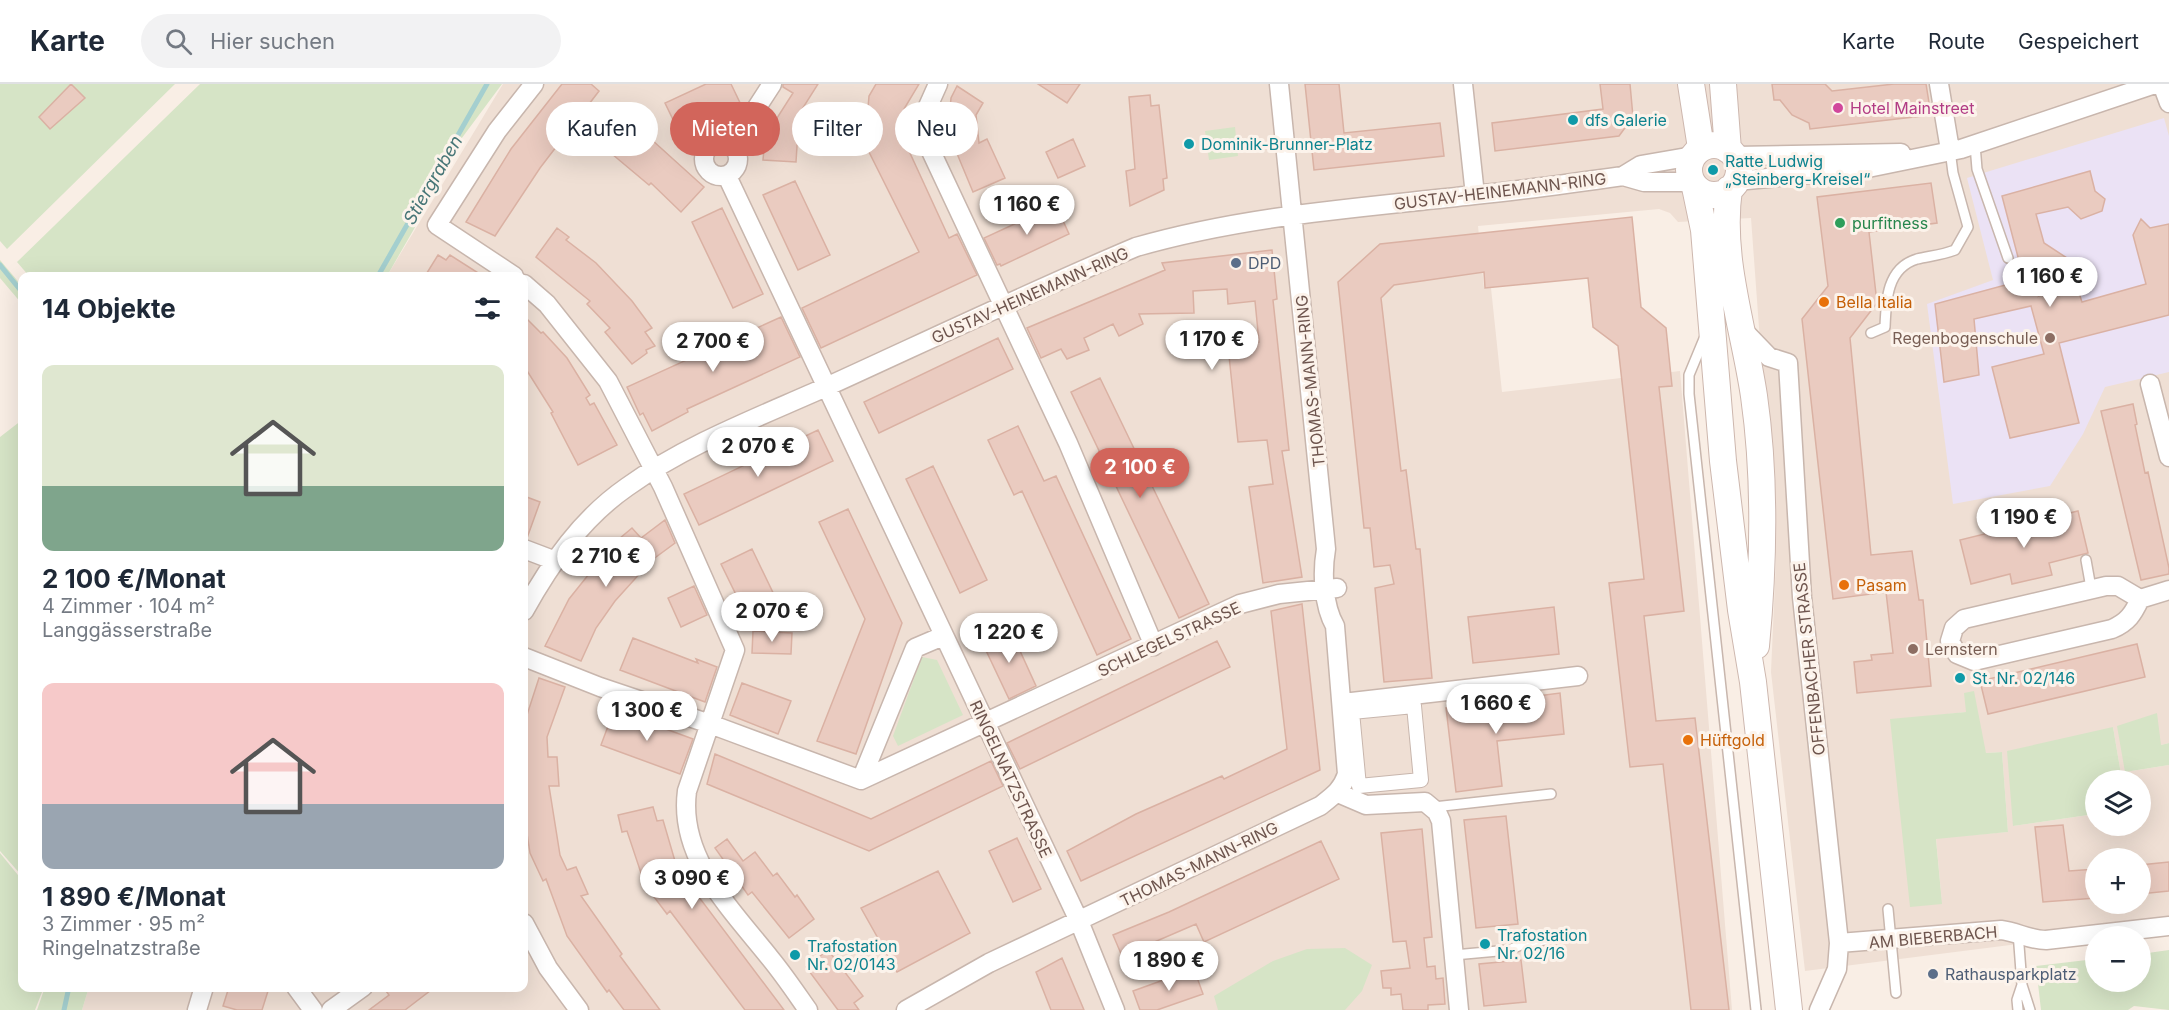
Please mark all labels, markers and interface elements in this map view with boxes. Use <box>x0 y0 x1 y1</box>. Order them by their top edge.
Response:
search box <box>141 14 561 68</box>
text: Karte <box>30 24 105 58</box>
icon: search <box>162 25 195 58</box>
text: Hier suchen <box>210 28 335 54</box>
text: Karte <box>1842 29 1895 54</box>
text: Route <box>1928 29 1985 54</box>
text: Gespeichert <box>2018 29 2139 54</box>
place label: Hotel Mainstreet <box>1850 98 1974 118</box>
marker: Hotel Mainstreet <box>1831 101 1845 115</box>
chip: Kaufen <box>546 102 658 156</box>
chip: Mieten <box>670 102 780 156</box>
chip: Filter <box>792 102 883 156</box>
chip: Neu <box>895 102 978 156</box>
place label: dfs Galerie <box>1585 110 1667 130</box>
marker: dfs Galerie <box>1566 113 1580 127</box>
water label: Stiergraben <box>399 132 466 228</box>
place label: Dominik-Brunner-Platz <box>1201 134 1373 154</box>
marker: Dominik-Brunner-Platz <box>1182 137 1196 151</box>
place label: Ratte Ludwig „Steinberg-Kreisel“ <box>1725 151 1870 189</box>
marker: Ratte Ludwig „Steinberg-Kreisel“ <box>1706 163 1720 177</box>
street label: GUSTAV-HEINEMANN-RING <box>1393 168 1607 214</box>
pin: 1 160 € <box>972 185 1082 236</box>
text: 1 160 € <box>994 192 1060 216</box>
place label: purfitness <box>1852 213 1928 233</box>
marker: purfitness <box>1833 216 1847 230</box>
street label: GUSTAV-HEINEMANN-RING <box>928 242 1132 348</box>
place label: DPD <box>1248 253 1281 273</box>
marker: DPD <box>1229 256 1243 270</box>
pin: 1 160 € <box>1995 257 2105 308</box>
text: 1 160 € <box>2017 264 2083 288</box>
icon: filters <box>471 292 504 325</box>
place label: Bella Italia <box>1836 292 1913 312</box>
text: 14 Objekte <box>42 293 176 324</box>
street label: THOMAS-MANN-RING <box>1291 294 1329 468</box>
marker: Bella Italia <box>1817 295 1831 309</box>
pin: 1 170 € <box>1157 320 1267 371</box>
pin: 2 700 € <box>658 322 768 373</box>
text: 1 170 € <box>1179 327 1245 351</box>
place label: Regenbogenschule <box>1892 328 2038 348</box>
text: 2 700 € <box>676 329 750 353</box>
marker: Regenbogenschule <box>2043 331 2057 345</box>
icon: home <box>219 404 327 512</box>
pin: 2 070 € <box>703 427 813 478</box>
text: 2 070 € <box>721 434 795 458</box>
pin: 2 100 € <box>1085 448 1195 499</box>
text: 2 100 € <box>1104 455 1176 479</box>
pin: 1 190 € <box>1969 498 2079 549</box>
text: 1 190 € <box>1991 505 2057 529</box>
pin: 2 710 € <box>551 537 661 588</box>
text: 2 710 € <box>571 544 641 568</box>
street label: OFFENBACHER STRASSE <box>1789 562 1829 756</box>
text: 2 100 €/Monat <box>42 563 226 594</box>
place label: Pasam <box>1856 575 1907 595</box>
marker: Pasam <box>1837 578 1851 592</box>
pin: 2 070 € <box>717 592 827 643</box>
text: 4 Zimmer · 104 m² <box>42 594 215 618</box>
street label: SCHLEGELSTRASSE <box>1094 597 1244 681</box>
text: 2 070 € <box>735 599 809 623</box>
pin: 1 220 € <box>954 613 1064 664</box>
text: Langgässerstraße <box>42 618 212 642</box>
text: 1 220 € <box>974 620 1044 644</box>
place label: Lernstern <box>1925 639 1998 659</box>
marker: Lernstern <box>1906 642 1920 656</box>
place label: St. Nr. 02/146 <box>1972 668 2075 688</box>
marker: St. Nr. 02/146 <box>1953 671 1967 685</box>
pin: 1 660 € <box>1441 684 1551 735</box>
pin: 1 300 € <box>592 691 702 742</box>
text: 1 660 € <box>1460 691 1532 715</box>
street label: RINGELNATZSTRASSE <box>966 697 1056 861</box>
text: 1 300 € <box>611 698 683 722</box>
icon: home <box>219 722 327 830</box>
place label: Hüftgold <box>1700 730 1765 750</box>
marker: Hüftgold <box>1681 733 1695 747</box>
map controls <box>2085 770 2151 992</box>
button: layers <box>2085 770 2151 836</box>
street label: THOMAS-MANN-RING <box>1117 817 1281 911</box>
button: + <box>2085 848 2151 914</box>
pin: 3 090 € <box>637 859 747 910</box>
text: 3 090 € <box>654 866 730 890</box>
text: 1 890 €/Monat <box>42 881 226 912</box>
text: 3 Zimmer · 95 m² <box>42 912 205 936</box>
street label: AM BIEBERBACH <box>1868 921 1998 953</box>
place label: Trafostation Nr. 02/16 <box>1497 925 1587 963</box>
button: − <box>2085 926 2151 992</box>
text: Ringelnatzstraße <box>42 936 201 960</box>
place label: Trafostation Nr. 02/0143 <box>807 936 897 974</box>
marker: Trafostation Nr. 02/16 <box>1478 937 1492 951</box>
pin: 1 890 € <box>1114 941 1224 992</box>
marker: Trafostation Nr. 02/0143 <box>788 948 802 962</box>
text: 1 890 € <box>1133 948 1205 972</box>
place label: Rathausparkplatz <box>1945 964 2077 984</box>
marker: Rathausparkplatz <box>1926 967 1940 981</box>

